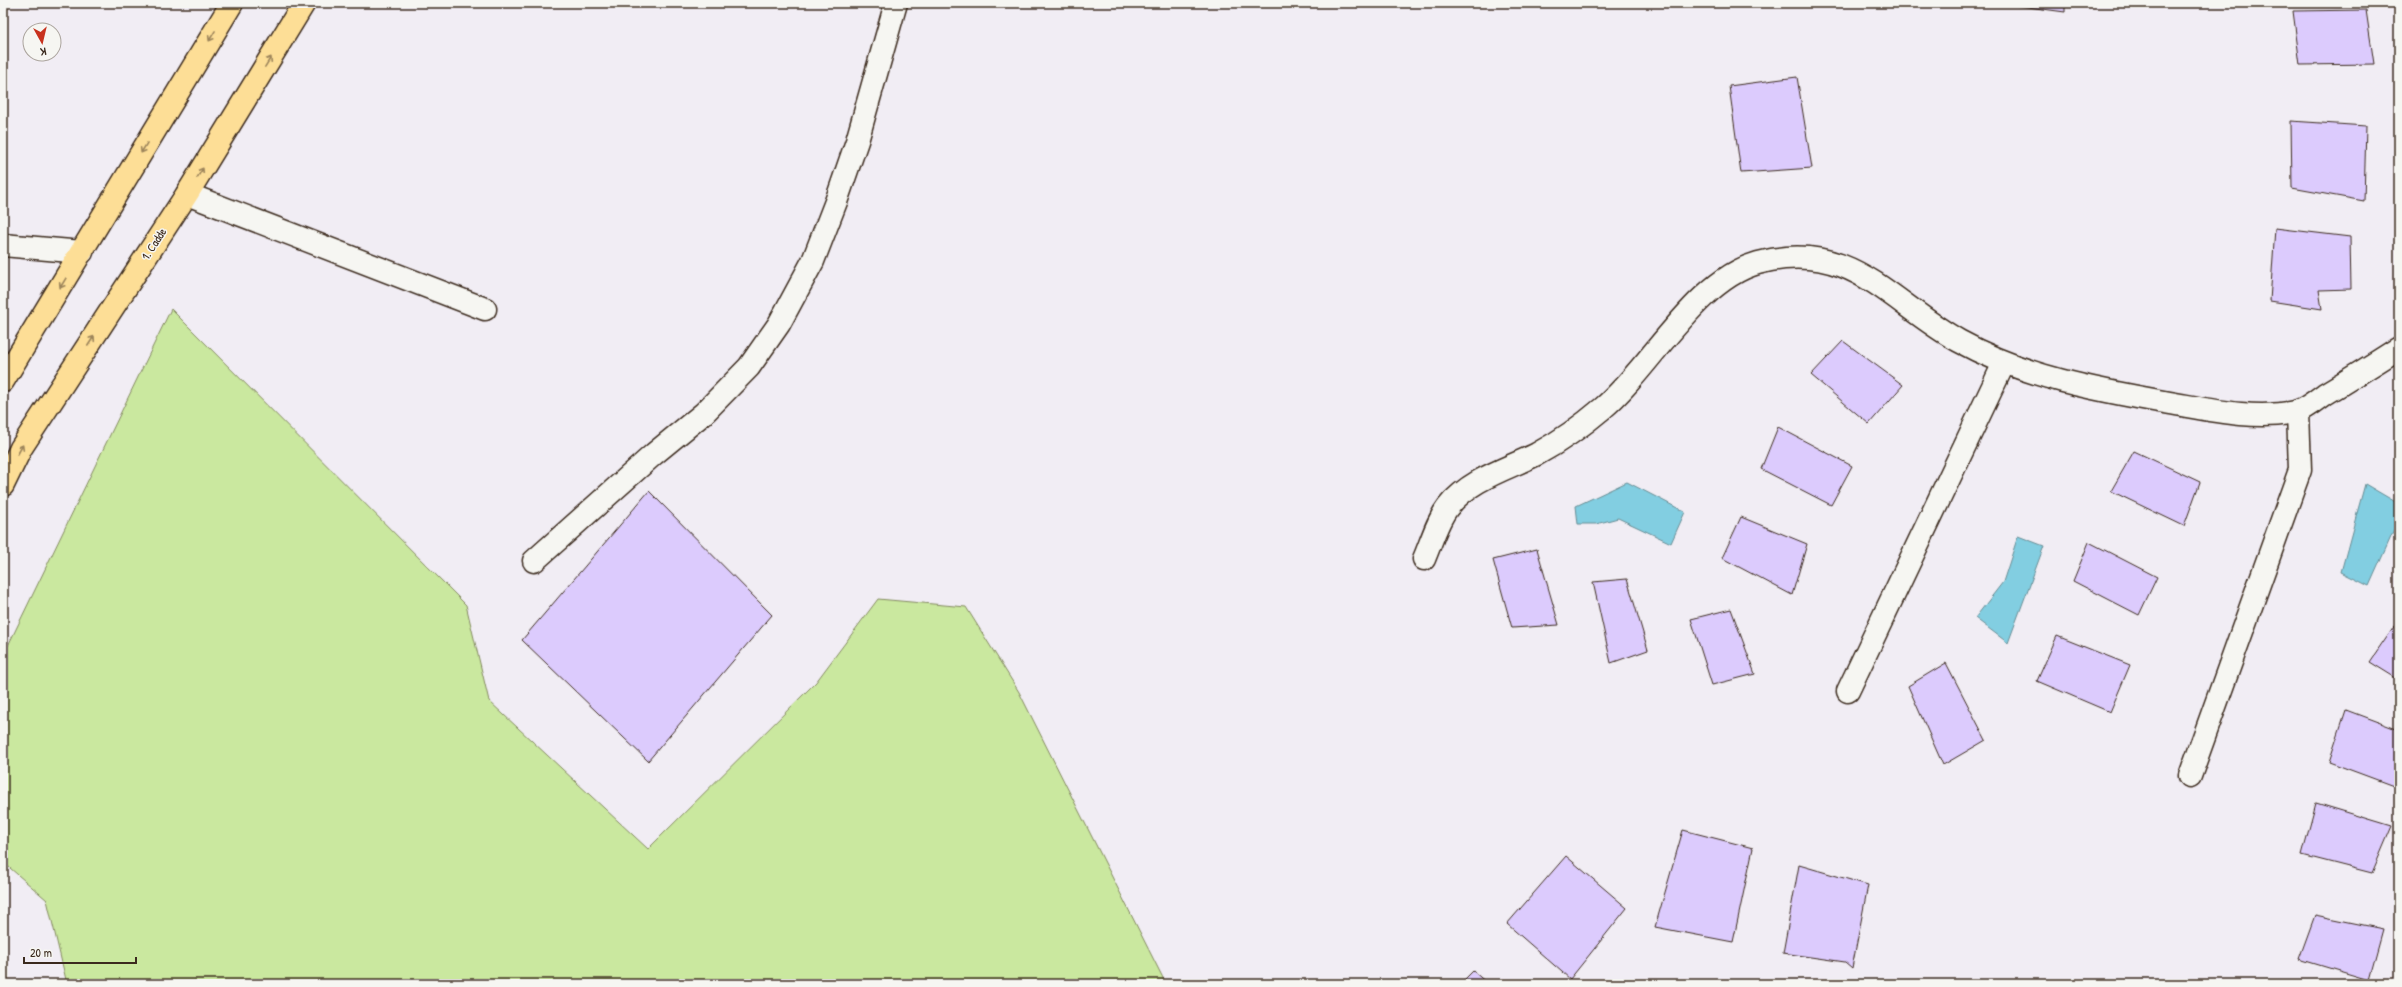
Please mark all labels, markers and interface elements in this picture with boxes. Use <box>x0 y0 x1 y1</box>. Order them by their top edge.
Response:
north arrow <box>22 22 62 62</box>
one-way arrow <box>207 30 215 42</box>
text: K <box>39 45 47 59</box>
one-way arrow <box>264 56 272 68</box>
one-way arrow <box>140 142 148 154</box>
one-way arrow <box>196 167 204 179</box>
street label: 1. Cadde <box>137 224 170 263</box>
one-way arrow <box>58 277 66 289</box>
one-way arrow <box>87 336 95 347</box>
one-way arrow <box>17 444 25 456</box>
scale bar <box>24 939 136 965</box>
text: 20 m <box>30 944 52 961</box>

